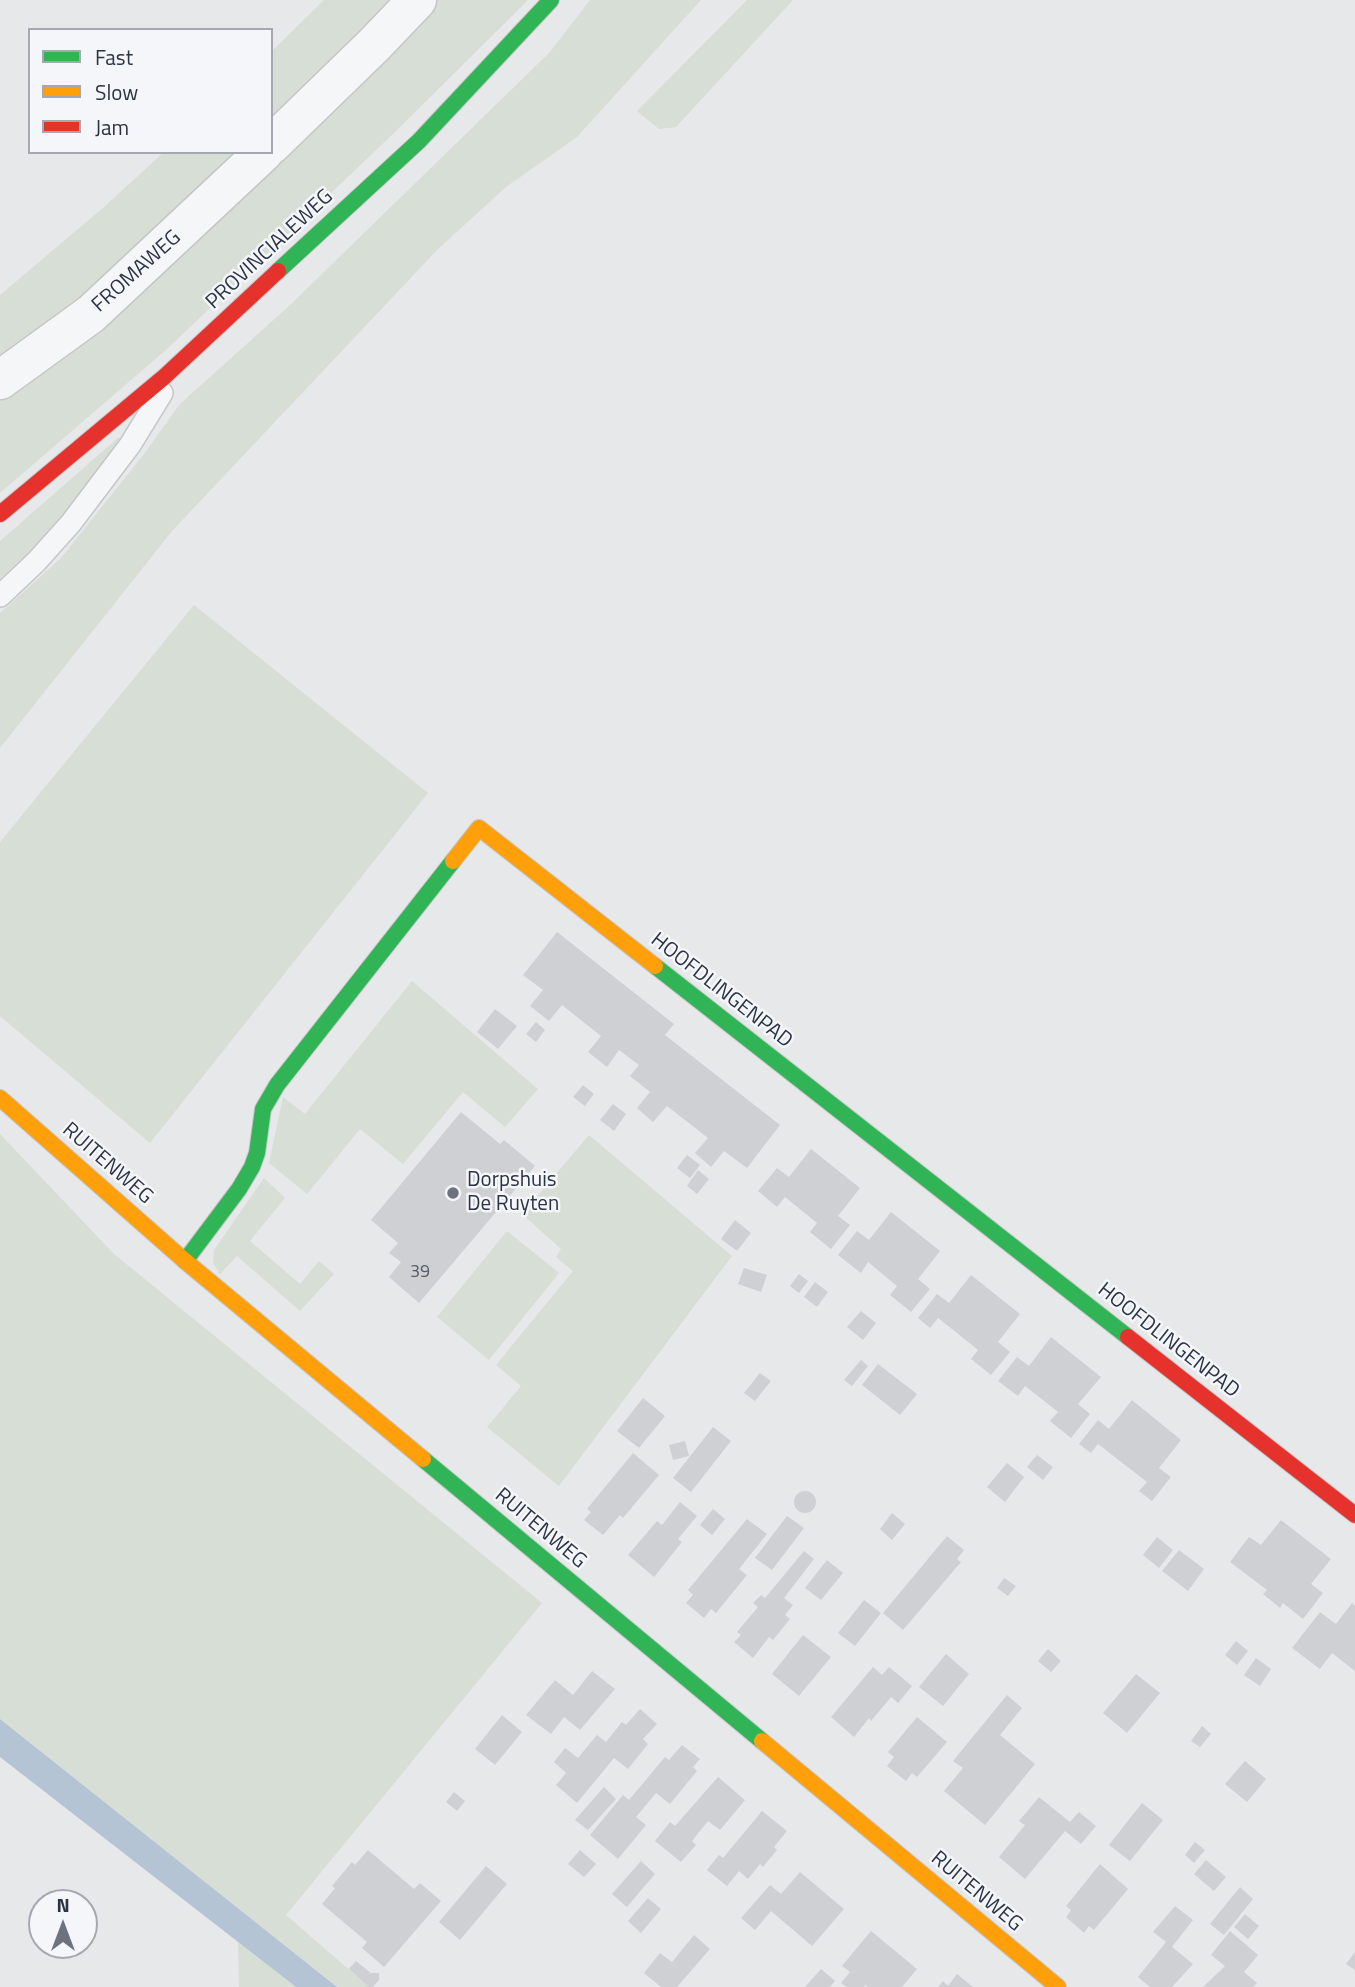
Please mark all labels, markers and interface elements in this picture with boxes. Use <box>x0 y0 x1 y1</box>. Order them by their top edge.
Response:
legend <box>28 28 273 154</box>
text: Fast <box>95 41 133 73</box>
text: Slow <box>95 76 138 108</box>
text: Jam <box>95 111 129 143</box>
street label: PROVINCIALEWEG <box>201 185 339 315</box>
street label: FROMAWEG <box>88 226 186 318</box>
street label: HOOFDLINGENPAD <box>645 928 797 1054</box>
street label: RUITENWEG <box>57 1118 157 1210</box>
place label: Dorpshuis De Ruyten <box>467 1168 559 1218</box>
marker: Dorpshuis De Ruyten <box>445 1185 461 1201</box>
house number: 39 <box>410 1262 430 1284</box>
street label: HOOFDLINGENPAD <box>1092 1278 1244 1404</box>
street label: RUITENWEG <box>489 1484 591 1574</box>
street label: RUITENWEG <box>925 1847 1027 1937</box>
north arrow <box>28 1889 98 1959</box>
text: N <box>56 1890 70 1919</box>

